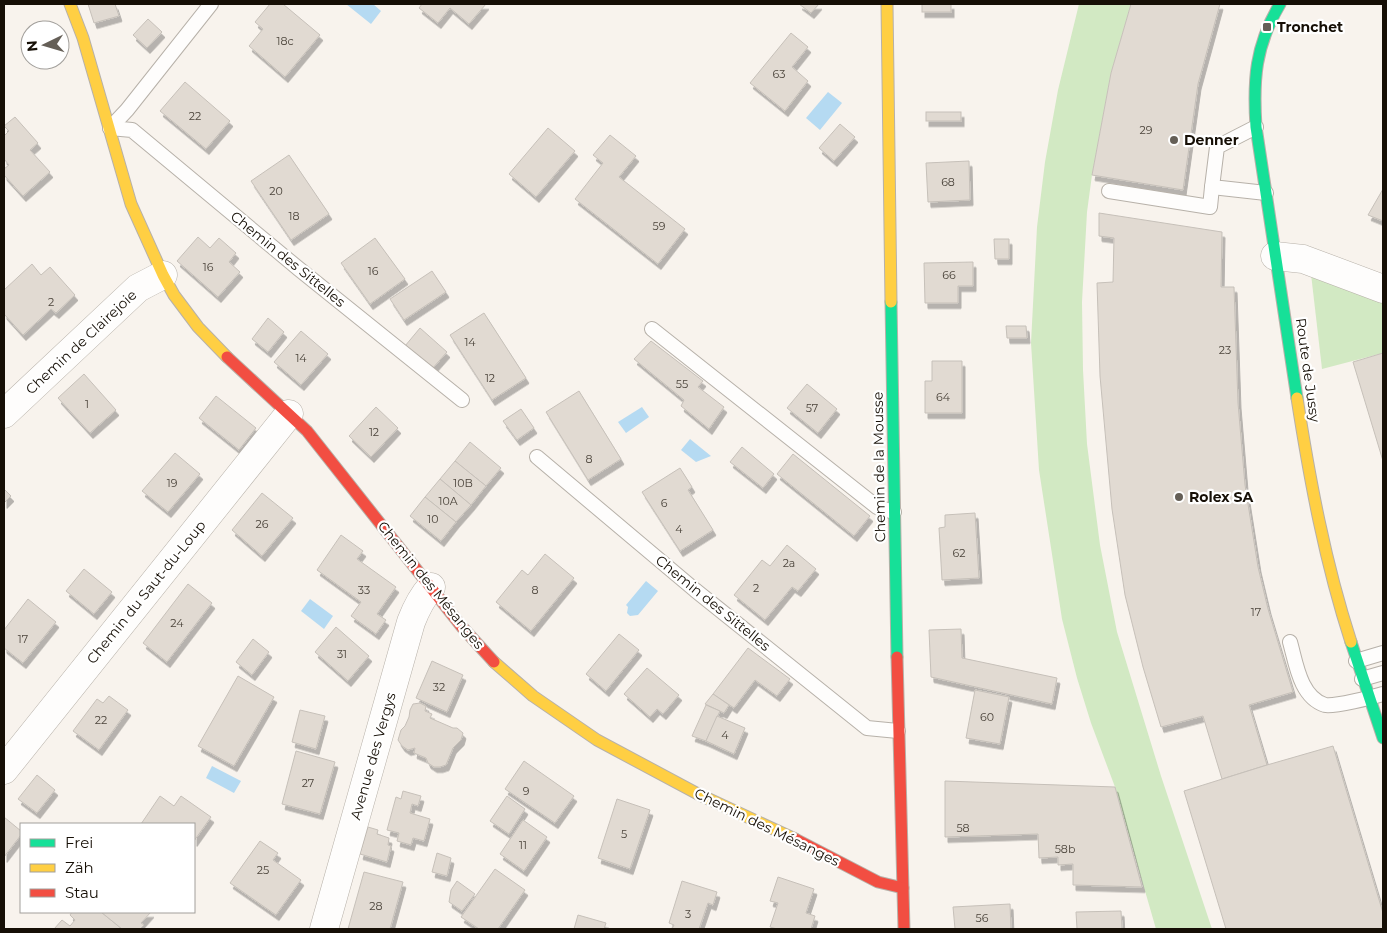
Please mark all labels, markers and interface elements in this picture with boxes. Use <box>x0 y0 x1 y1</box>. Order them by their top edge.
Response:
place label: Tronchet <box>1277 18 1343 36</box>
north arrow <box>20 20 70 70</box>
marker: Tronchet <box>1261 21 1273 33</box>
house number: 18c <box>276 34 294 48</box>
text: N <box>23 40 42 53</box>
house number: 63 <box>773 67 785 81</box>
house number: 22 <box>189 109 201 123</box>
house number: 29 <box>1140 123 1153 137</box>
place label: Denner <box>1184 131 1239 149</box>
marker: Denner <box>1168 134 1180 146</box>
house number: 68 <box>941 175 955 189</box>
house number: 20 <box>269 184 283 198</box>
street label: Chemin des Sittelles <box>227 207 349 311</box>
house number: 18 <box>289 209 300 223</box>
house number: 59 <box>653 219 666 233</box>
house number: 16 <box>203 260 214 274</box>
house number: 16 <box>368 264 379 278</box>
house number: 66 <box>942 268 956 282</box>
street label: Chemin de Clairejoie <box>22 286 140 398</box>
house number: 2 <box>48 295 54 309</box>
street label: Route de Jussy <box>1292 317 1324 424</box>
house number: 14 <box>464 335 476 349</box>
house number: 23 <box>1219 343 1231 357</box>
house number: 14 <box>295 351 307 365</box>
house number: 12 <box>485 371 495 385</box>
house number: 55 <box>676 377 688 391</box>
house number: 64 <box>936 390 951 404</box>
street label: Chemin de la Mousse <box>869 392 889 542</box>
house number: 1 <box>85 397 89 411</box>
house number: 57 <box>806 401 818 415</box>
house number: 12 <box>369 425 379 439</box>
house number: 8 <box>585 452 593 466</box>
house number: 19 <box>167 476 178 490</box>
house number: 10B <box>453 476 473 490</box>
place label: Rolex SA <box>1189 488 1254 506</box>
marker: Rolex SA <box>1173 491 1185 503</box>
house number: 10A <box>438 494 458 508</box>
house number: 6 <box>661 496 668 510</box>
house number: 10 <box>427 512 439 526</box>
street label: Chemin du Saut-du-Loup <box>83 517 209 667</box>
house number: 26 <box>256 517 269 531</box>
street label: Chemin des Mésanges <box>374 517 488 653</box>
house number: 4 <box>675 522 683 536</box>
house number: 62 <box>953 546 965 560</box>
street label: Chemin des Sittelles <box>652 551 774 655</box>
house number: 2a <box>783 556 795 570</box>
house number: 2 <box>753 581 759 595</box>
house number: 33 <box>358 583 370 597</box>
house number: 8 <box>531 583 539 597</box>
house number: 17 <box>1251 605 1261 619</box>
house number: 24 <box>170 616 184 630</box>
house number: 17 <box>18 632 28 646</box>
house number: 31 <box>337 647 347 661</box>
house number: 32 <box>433 680 445 694</box>
street label: Avenue des Vergys <box>346 690 400 822</box>
house number: 60 <box>980 710 994 724</box>
house number: 22 <box>95 713 107 727</box>
house number: 4 <box>721 728 729 742</box>
house number: 27 <box>302 776 314 790</box>
house number: 9 <box>523 784 530 798</box>
street label: Chemin des Mésanges <box>691 784 843 870</box>
house number: 58 <box>956 821 970 835</box>
legend <box>20 823 195 913</box>
house number: 5 <box>621 827 627 841</box>
text: Frei <box>65 833 93 852</box>
house number: 11 <box>519 838 527 852</box>
house number: 58b <box>1055 842 1075 856</box>
text: Zäh <box>65 858 94 877</box>
house number: 25 <box>257 863 269 877</box>
text: Stau <box>65 883 99 902</box>
house number: 28 <box>369 899 383 913</box>
house number: 3 <box>685 907 691 921</box>
house number: 56 <box>976 911 989 925</box>

